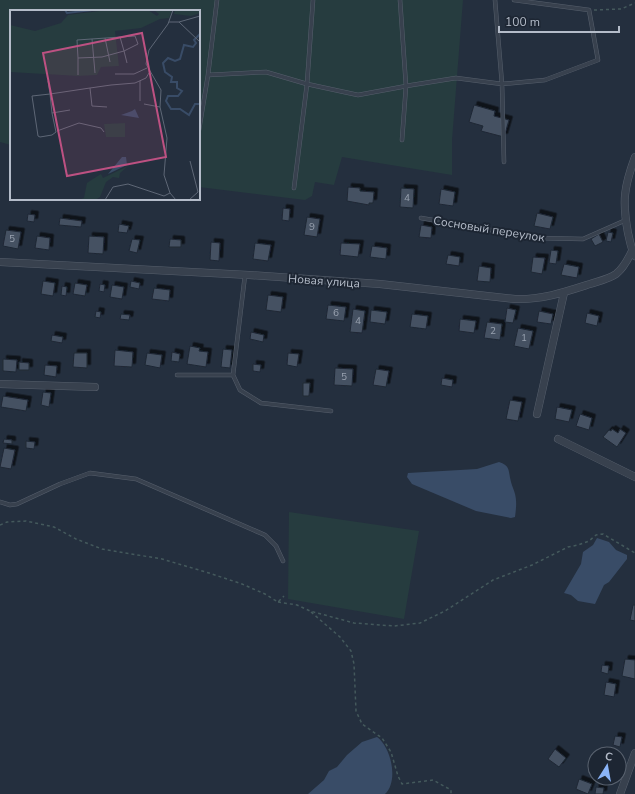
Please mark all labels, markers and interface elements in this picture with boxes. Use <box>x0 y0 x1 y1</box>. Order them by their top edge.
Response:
scale bar <box>499 8 619 34</box>
inset map <box>10 10 200 200</box>
text: 100 m <box>505 14 540 30</box>
house number: 4 <box>404 191 410 205</box>
street label: Сосновый переулок <box>432 212 547 246</box>
house number: 9 <box>309 220 315 234</box>
house number: 5 <box>9 232 15 246</box>
street label: Новая улица <box>288 271 360 291</box>
house number: 6 <box>333 306 339 320</box>
house number: 4 <box>355 314 361 328</box>
house number: 2 <box>490 324 496 338</box>
house number: 1 <box>521 331 527 345</box>
house number: 5 <box>341 370 347 384</box>
north arrow <box>587 746 627 786</box>
text: С <box>604 749 614 765</box>

